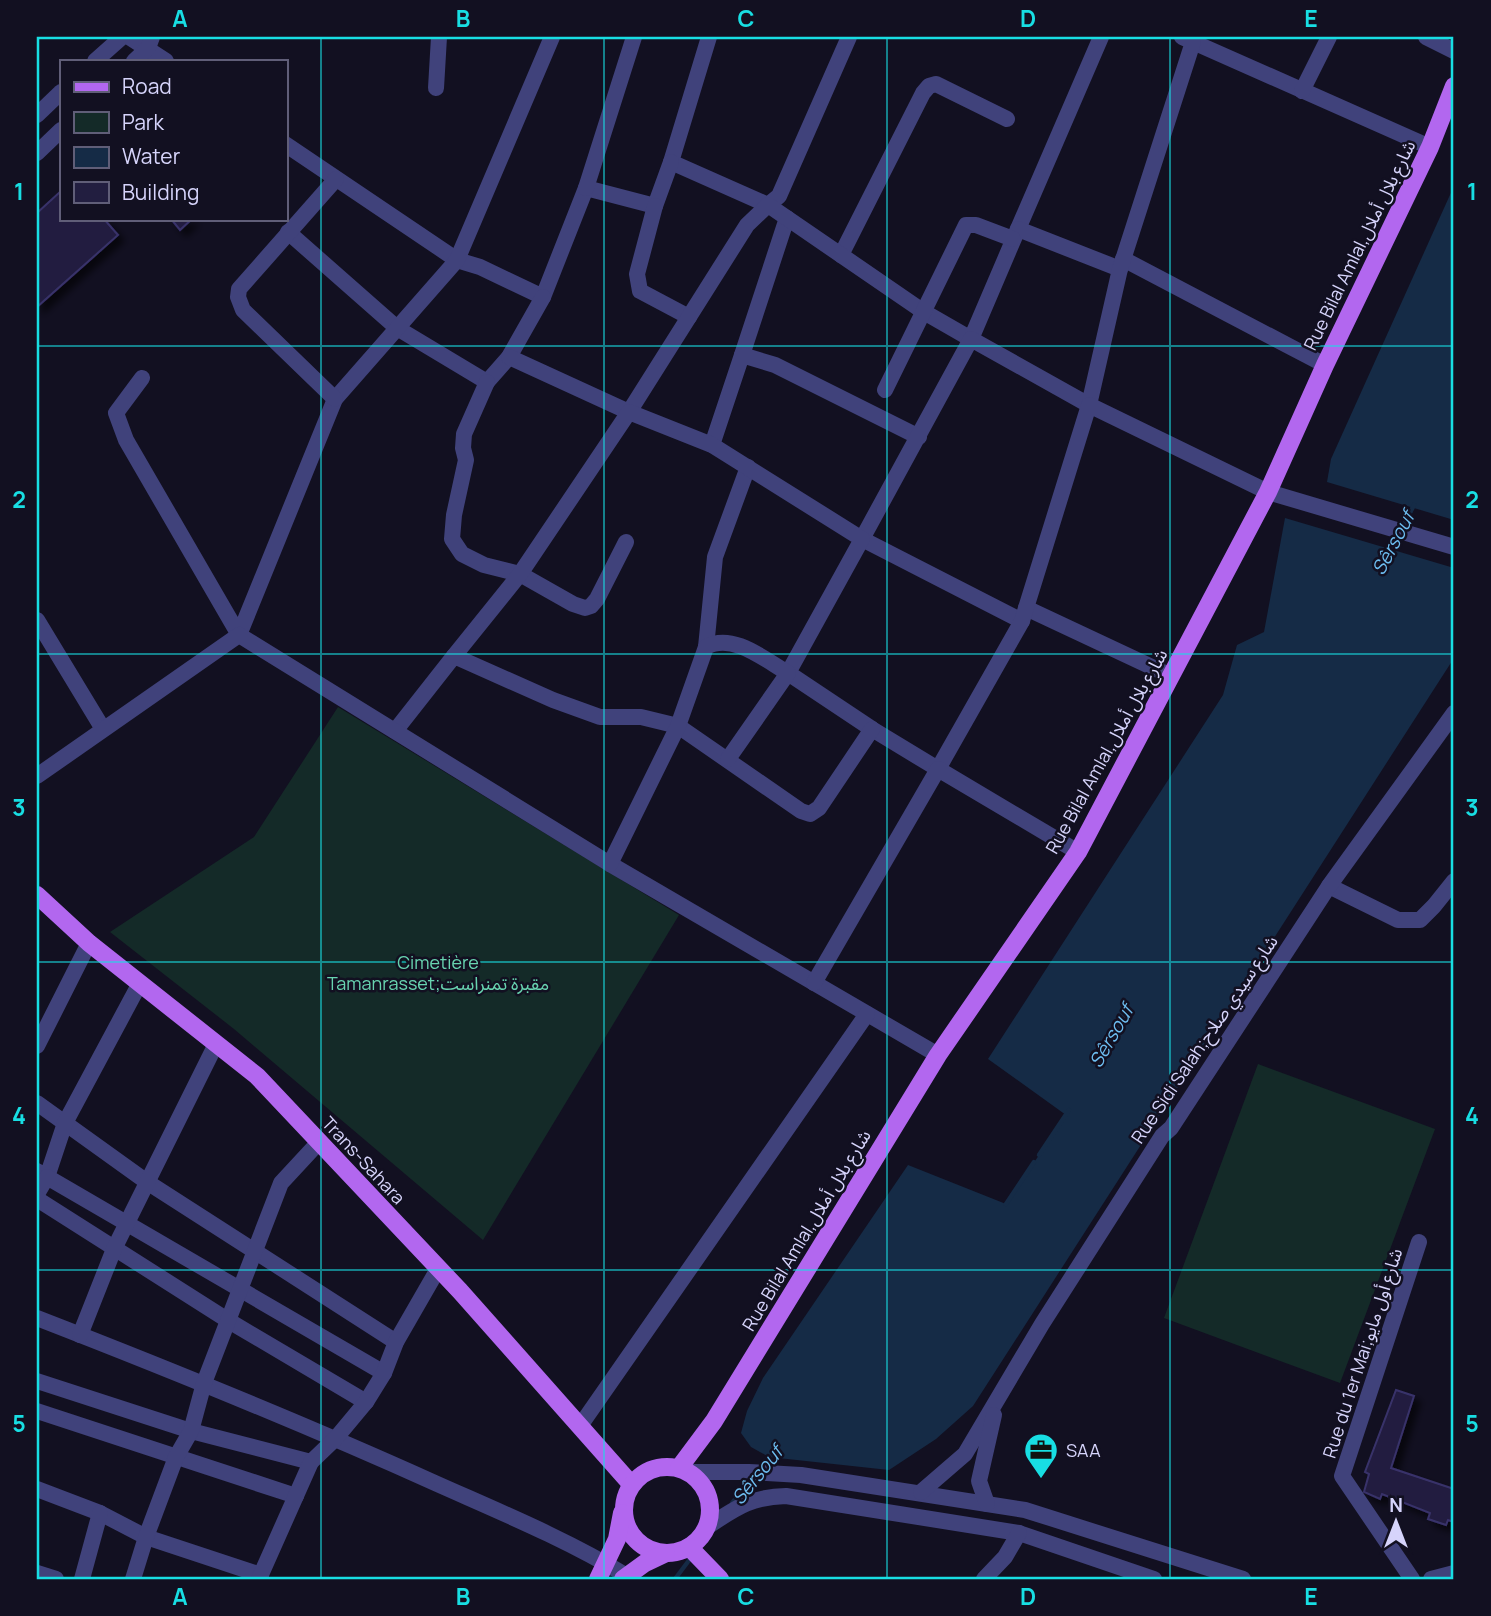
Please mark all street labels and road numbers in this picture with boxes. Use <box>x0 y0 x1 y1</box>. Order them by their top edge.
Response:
street label: Rue Bilal Amlal,شارع بلال أملال <box>1298 136 1423 355</box>
street label: Rue Bilal Amlal,شارع بلال أملال <box>1040 644 1175 859</box>
street label: Rue Sidi Salah;شارع سيدي صلاح <box>1125 930 1285 1149</box>
street label: Trans-Sahara <box>317 1111 411 1209</box>
street label: Rue Bilal Amlal,شارع بلال أملال <box>736 1125 878 1337</box>
street label: Rue du 1er Mai;شارع أول مايو <box>1317 1245 1410 1462</box>

